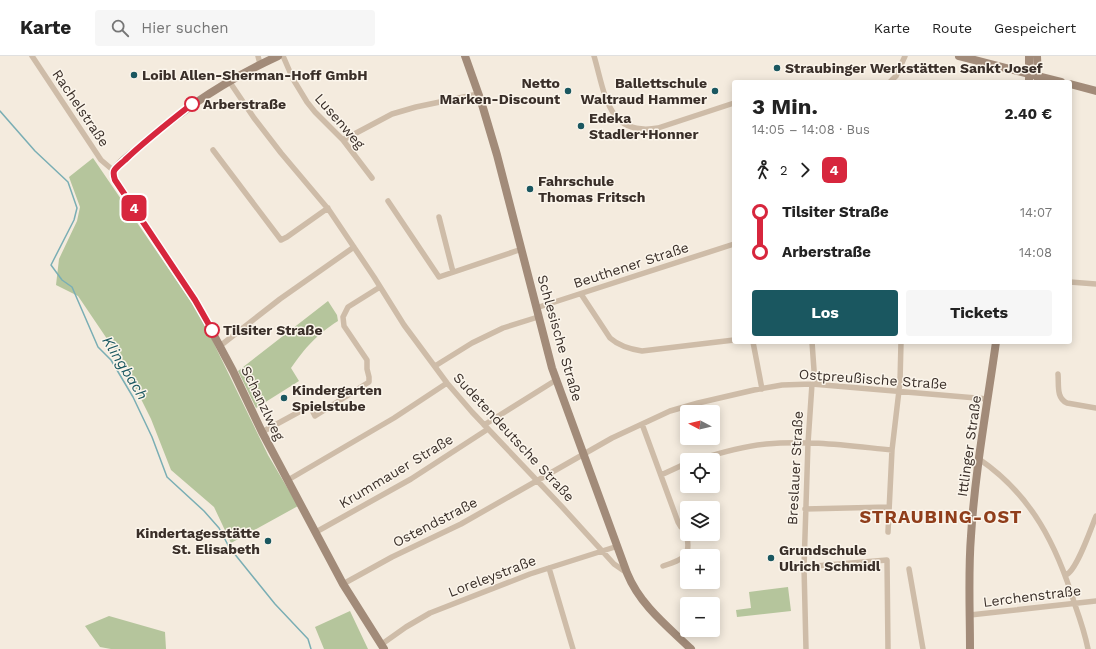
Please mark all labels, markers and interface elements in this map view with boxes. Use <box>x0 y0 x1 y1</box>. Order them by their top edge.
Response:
search box <box>95 10 375 46</box>
text: Karte <box>20 16 71 39</box>
icon: search <box>109 17 131 39</box>
text: Hier suchen <box>141 19 229 37</box>
text: Karte <box>874 20 910 36</box>
text: Route <box>932 20 972 36</box>
text: Gespeichert <box>994 20 1076 36</box>
place label: Straubinger Werkstätten Sankt Josef <box>785 60 1043 76</box>
marker: Straubinger Werkstätten Sankt Josef <box>772 63 782 73</box>
street label: Rachelstraße <box>49 66 113 150</box>
place label: Loibl Allen-Sherman-Hoff GmbH <box>142 67 368 83</box>
marker: Loibl Allen-Sherman-Hoff GmbH <box>129 70 139 80</box>
place label: Netto Marken-Discount <box>439 75 560 107</box>
place label: Ballettschule Waltraud Hammer <box>581 75 707 107</box>
marker: Netto Marken-Discount <box>563 86 573 96</box>
marker: Ballettschule Waltraud Hammer <box>710 86 720 96</box>
street label: Lusenweg <box>312 90 369 152</box>
text: 3 Min. <box>752 94 818 119</box>
marker: Arberstraße <box>184 96 200 112</box>
place label: Arberstraße <box>203 96 286 112</box>
text: 2.40 € <box>1005 105 1052 123</box>
place label: Edeka Stadler+Honner <box>589 110 698 142</box>
marker: Edeka Stadler+Honner <box>576 121 586 131</box>
text: 14:05 – 14:08 · Bus <box>752 122 870 137</box>
icon: walk <box>752 159 774 181</box>
icon: forward <box>794 159 816 181</box>
text: 4 <box>830 162 839 178</box>
text: 2 <box>780 163 788 178</box>
place label: Fahrschule Thomas Fritsch <box>538 173 645 205</box>
marker: Fahrschule Thomas Fritsch <box>525 184 535 194</box>
line badge: 4 <box>121 195 147 221</box>
text: 4 <box>129 200 139 216</box>
text: Tilsiter Straße <box>782 203 889 221</box>
text: 14:07 <box>1020 205 1052 220</box>
street label: Beuthener Straße <box>571 239 691 291</box>
text: Arberstraße <box>782 243 871 261</box>
text: 14:08 <box>1019 245 1052 260</box>
street label: Schlesische Straße <box>534 273 586 403</box>
button: Los <box>752 290 898 336</box>
button: Tickets <box>906 290 1052 336</box>
marker: Tilsiter Straße <box>204 322 220 338</box>
place label: Tilsiter Straße <box>223 322 323 338</box>
water label: Klingbach <box>98 333 152 403</box>
street label: Schanzlweg <box>238 363 288 443</box>
street label: Ostpreußische Straße <box>798 366 948 392</box>
street label: Sudetendeutsche Straße <box>450 369 578 505</box>
place label: Kindergarten Spielstube <box>292 382 382 414</box>
marker: Kindergarten Spielstube <box>279 393 289 403</box>
street label: Ittlinger Straße <box>954 394 984 498</box>
north arrow <box>680 405 720 445</box>
map controls <box>680 405 720 637</box>
street label: Breslauer Straße <box>784 411 806 525</box>
street label: Krummauer Straße <box>336 431 456 511</box>
button: locate <box>680 453 720 493</box>
street label: Ostendstraße <box>390 494 480 550</box>
button: layers <box>680 501 720 541</box>
district label: STRAUBING-OST <box>859 506 1023 527</box>
place label: Kindertagesstätte St. Elisabeth <box>136 525 260 557</box>
marker: Kindertagesstätte St. Elisabeth <box>263 536 273 546</box>
place label: Grundschule Ulrich Schmidl <box>779 542 881 574</box>
button: + <box>680 549 720 589</box>
street label: Loreleystraße <box>446 552 538 600</box>
marker: Grundschule Ulrich Schmidl <box>766 553 776 563</box>
street label: Lerchenstraße <box>982 582 1082 610</box>
button: − <box>680 597 720 637</box>

